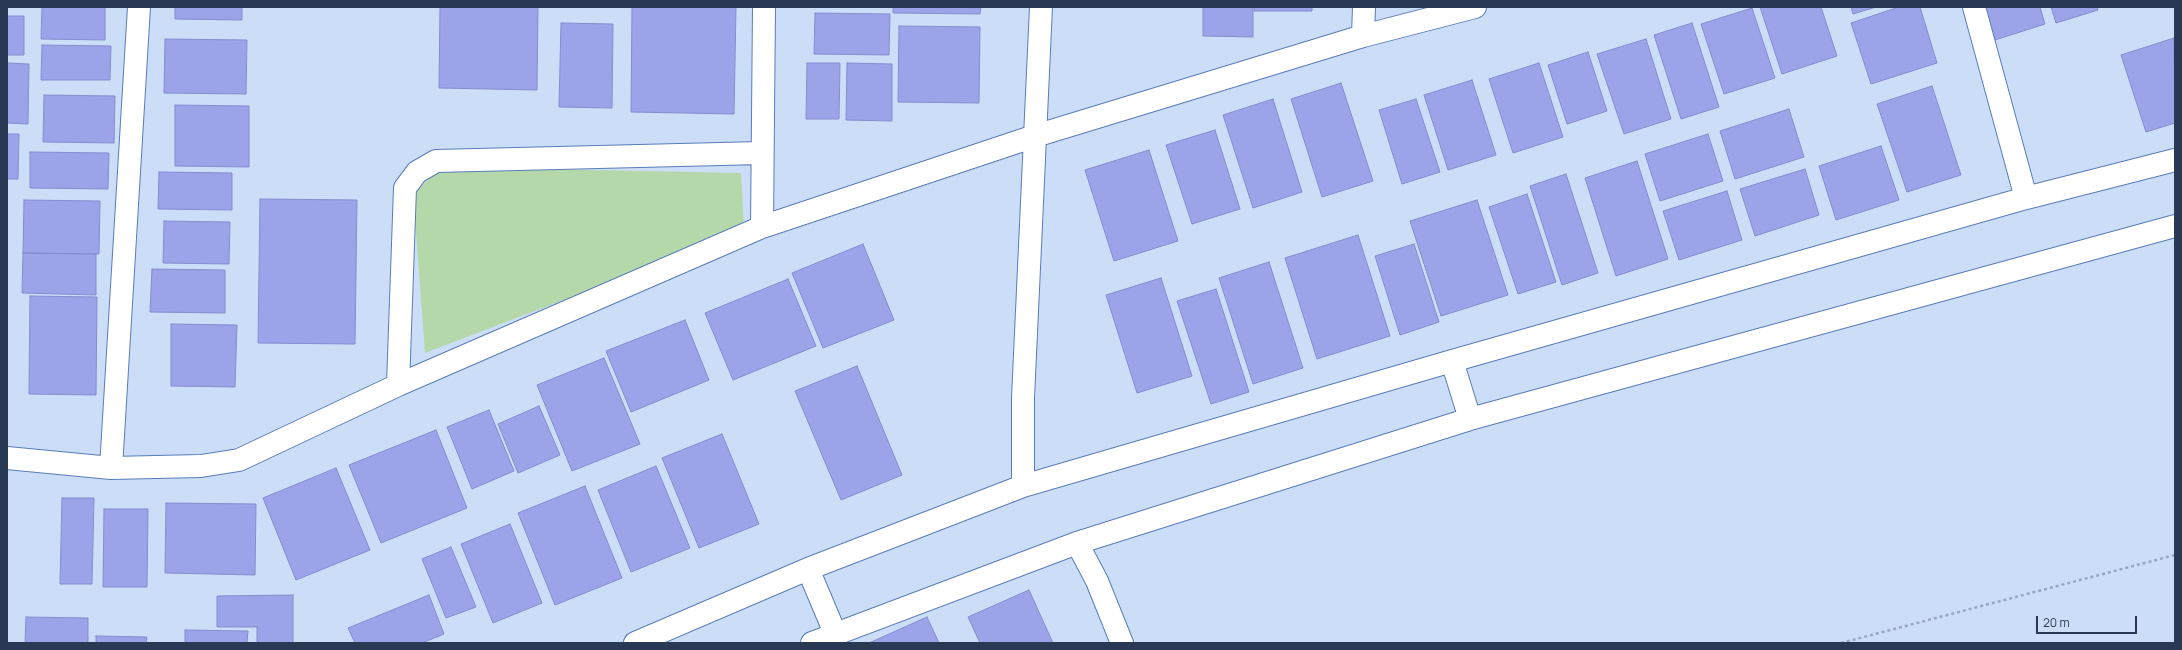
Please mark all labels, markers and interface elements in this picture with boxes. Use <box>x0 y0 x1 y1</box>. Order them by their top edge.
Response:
scale bar <box>2038 608 2139 634</box>
text: 20 m <box>2043 614 2070 631</box>

